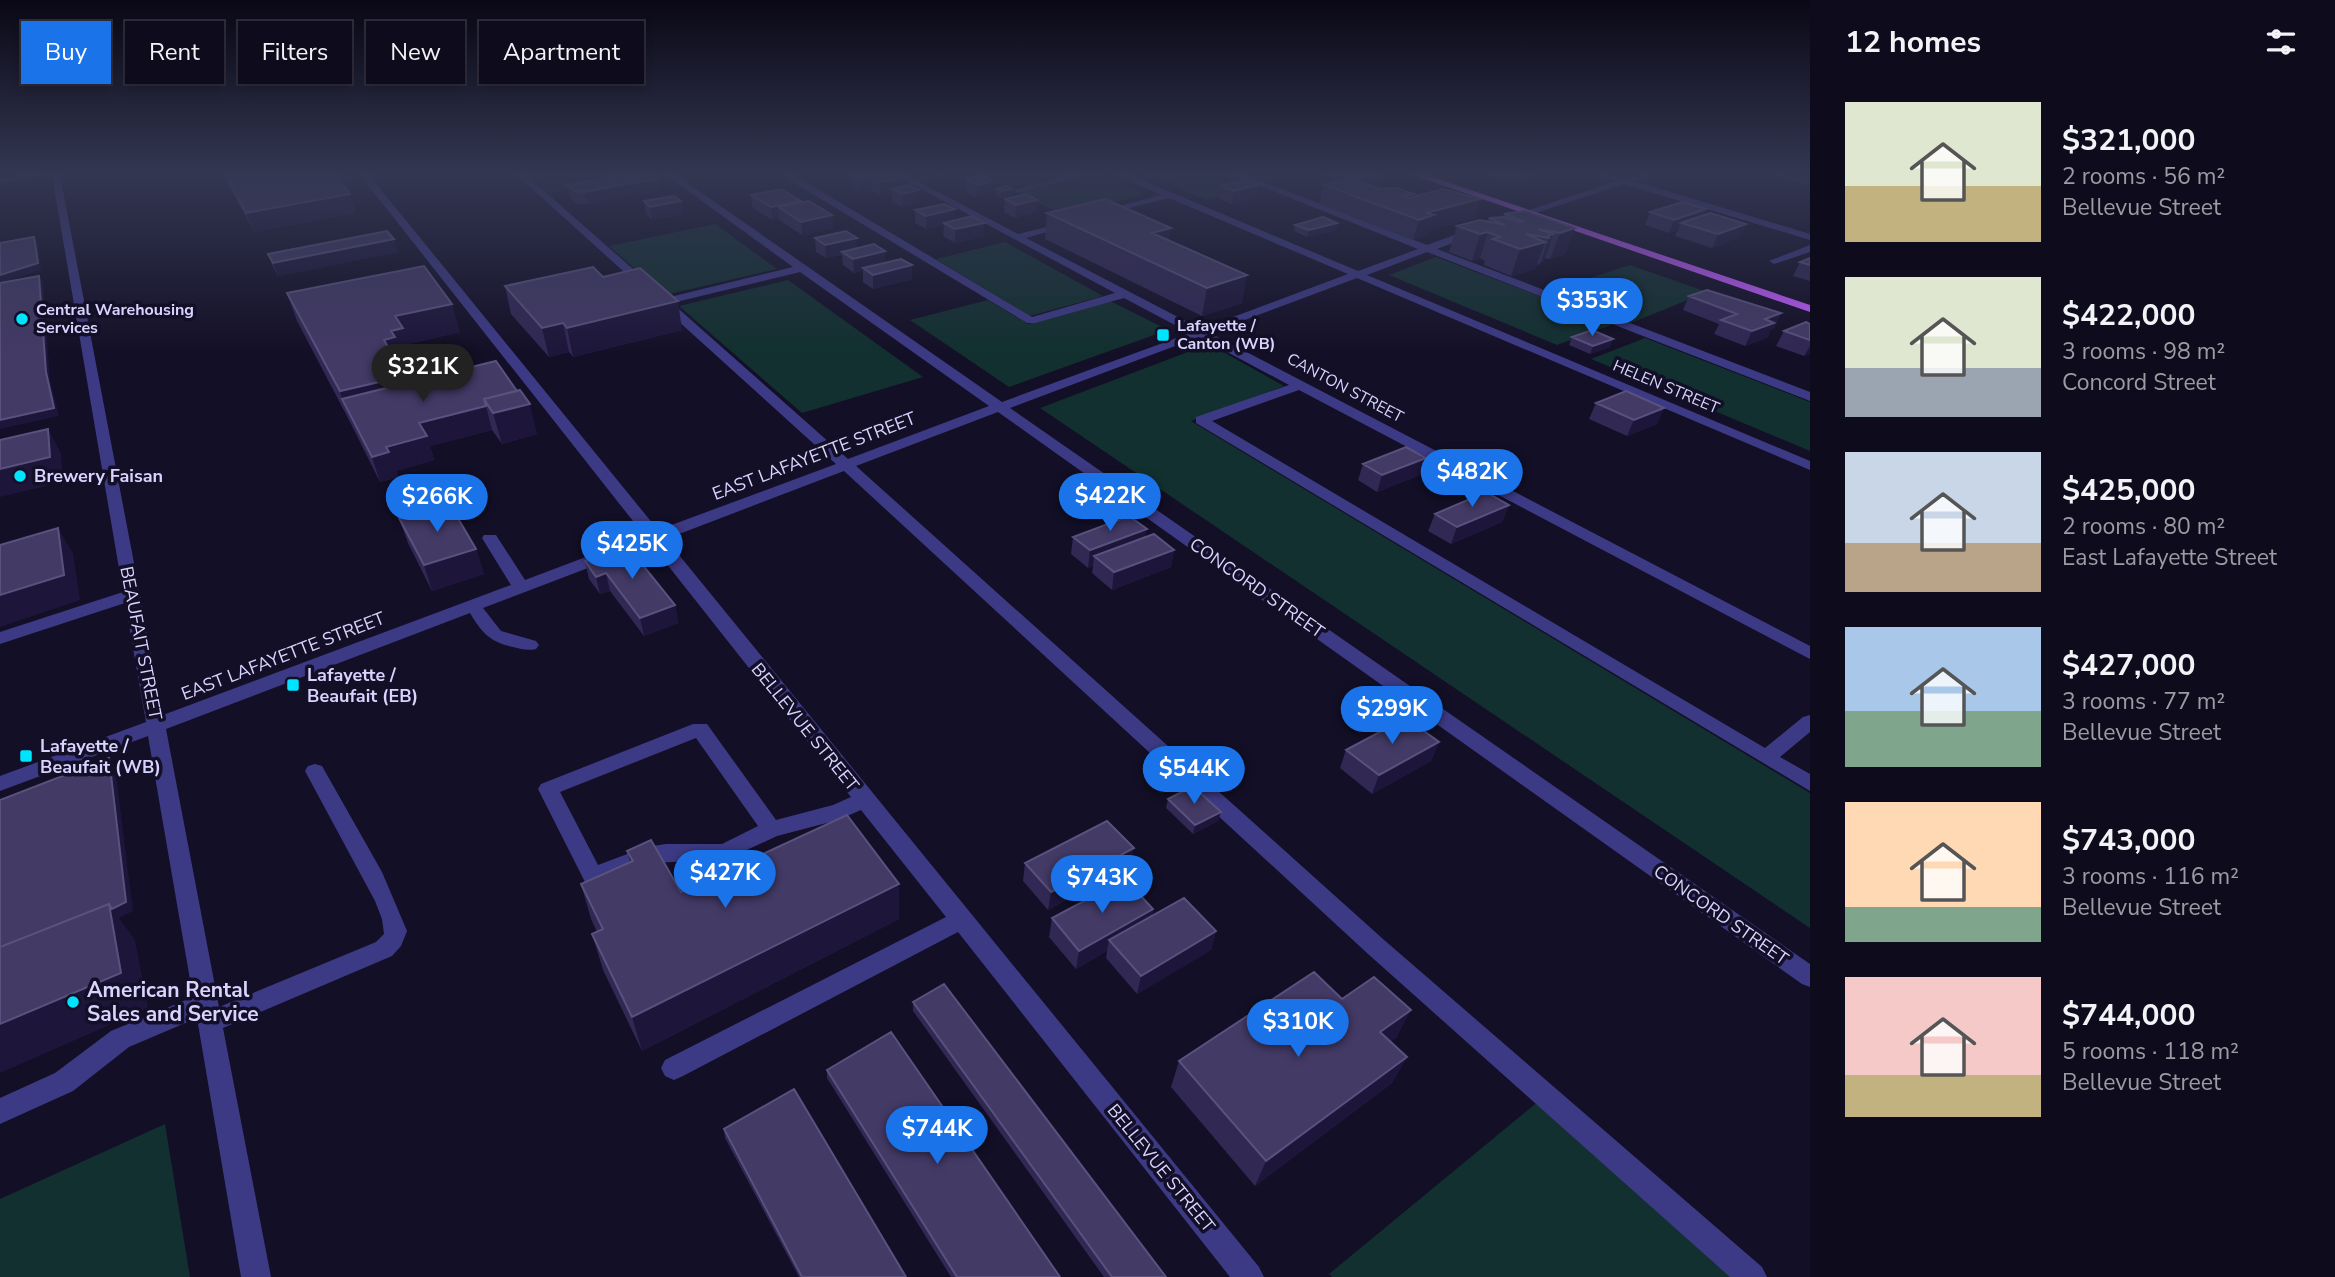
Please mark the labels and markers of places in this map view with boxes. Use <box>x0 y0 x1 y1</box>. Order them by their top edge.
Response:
pin: $353K <box>1543 278 1641 338</box>
place label: Central Warehousing Services <box>36 299 194 339</box>
marker: Central Warehousing Services <box>14 311 30 327</box>
place label: Lafayette / Canton (WB) <box>1177 315 1275 355</box>
marker: Lafayette / Canton (WB) <box>1155 327 1171 343</box>
pin: $321K <box>374 344 472 404</box>
pin: $482K <box>1423 449 1521 509</box>
place label: Brewery Faisan <box>34 464 163 488</box>
marker: Brewery Faisan <box>12 468 28 484</box>
pin: $422K <box>1061 474 1159 533</box>
pin: $266K <box>388 475 486 534</box>
pin: $425K <box>583 522 681 581</box>
place label: Lafayette / Beaufait (EB) <box>307 663 418 708</box>
marker: Lafayette / Beaufait (EB) <box>285 677 301 693</box>
pin: $299K <box>1343 686 1441 746</box>
place label: Lafayette / Beaufait (WB) <box>40 734 161 779</box>
pin: $544K <box>1145 746 1243 806</box>
marker: Lafayette / Beaufait (WB) <box>18 748 34 764</box>
pin: $427K <box>676 850 774 910</box>
pin: $743K <box>1053 856 1151 915</box>
place label: American Rental Sales and Service <box>87 976 259 1028</box>
marker: American Rental Sales and Service <box>65 994 81 1010</box>
pin: $310K <box>1249 1000 1347 1059</box>
pin: $744K <box>888 1106 986 1166</box>

